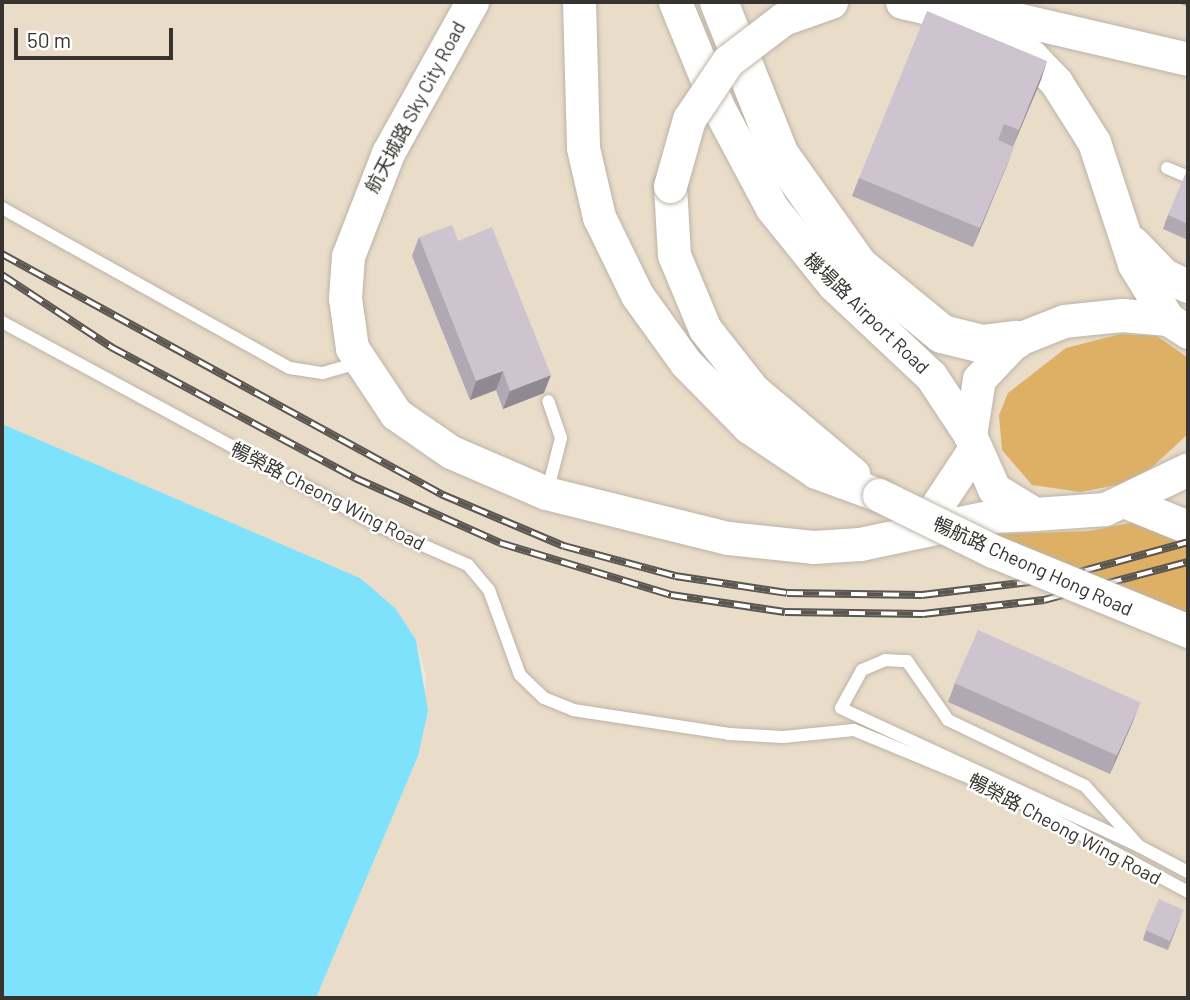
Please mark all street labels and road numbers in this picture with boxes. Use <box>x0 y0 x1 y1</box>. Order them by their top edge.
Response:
street label: 航天城路 Sky City Road <box>360 17 470 197</box>
street label: 機場路 Airport Road <box>800 248 934 378</box>
street label: 暢榮路 Cheong Wing Road <box>227 437 429 555</box>
street label: 暢航路 Cheong Hong Road <box>930 512 1136 620</box>
street label: 暢榮路 Cheong Wing Road <box>965 768 1165 890</box>

